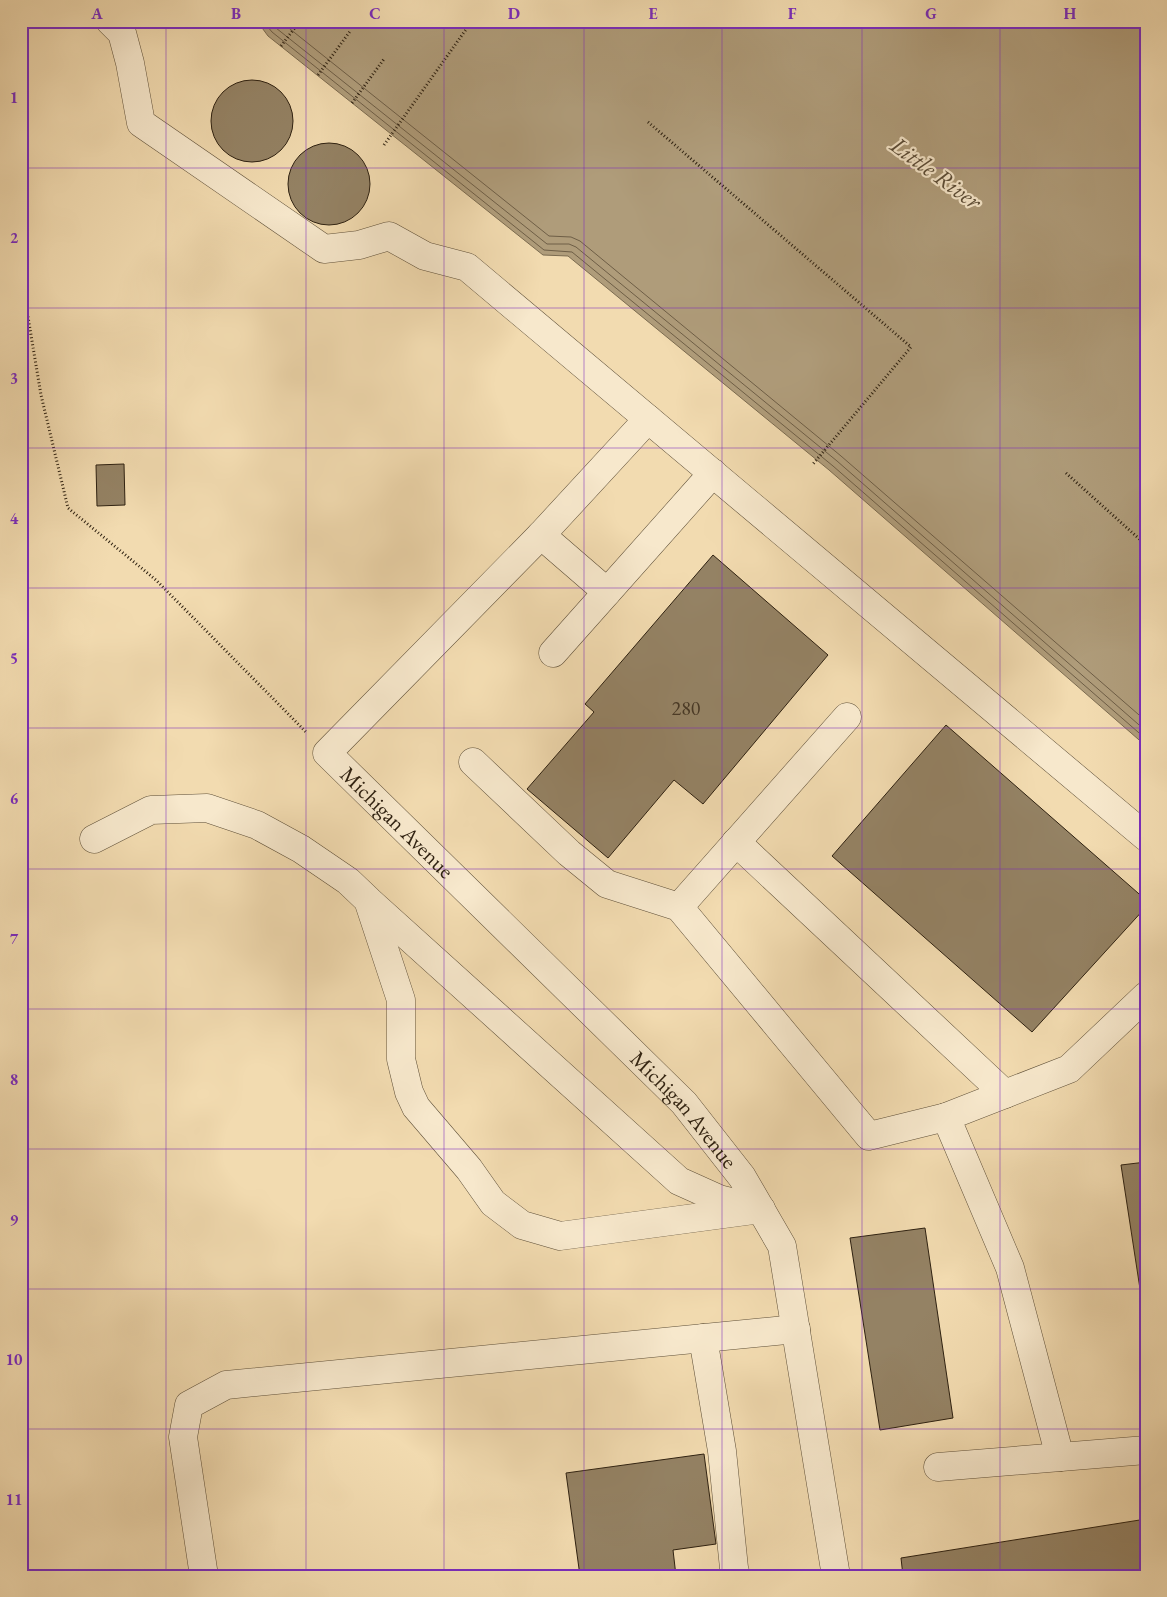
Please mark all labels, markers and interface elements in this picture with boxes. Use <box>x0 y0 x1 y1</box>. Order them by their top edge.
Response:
text: A <box>90 3 103 24</box>
text: B <box>231 3 241 24</box>
text: C <box>369 3 381 24</box>
text: D <box>508 3 520 24</box>
text: E <box>648 3 658 24</box>
text: F <box>788 3 797 24</box>
text: G <box>925 3 937 24</box>
text: H <box>1064 3 1077 24</box>
text: 1 <box>10 87 18 108</box>
water label: Little River <box>884 129 989 217</box>
text: 2 <box>10 227 19 248</box>
text: 3 <box>10 368 18 389</box>
text: 4 <box>10 508 19 529</box>
text: 5 <box>10 648 18 669</box>
house number: 280 <box>672 695 701 721</box>
street label: Michigan Avenue <box>334 760 461 885</box>
text: 6 <box>10 788 19 809</box>
text: 7 <box>10 928 19 949</box>
street label: Michigan Avenue <box>624 1044 744 1175</box>
text: 8 <box>10 1069 18 1090</box>
text: 9 <box>10 1209 19 1230</box>
text: 10 <box>6 1349 23 1370</box>
text: 11 <box>6 1489 22 1510</box>

